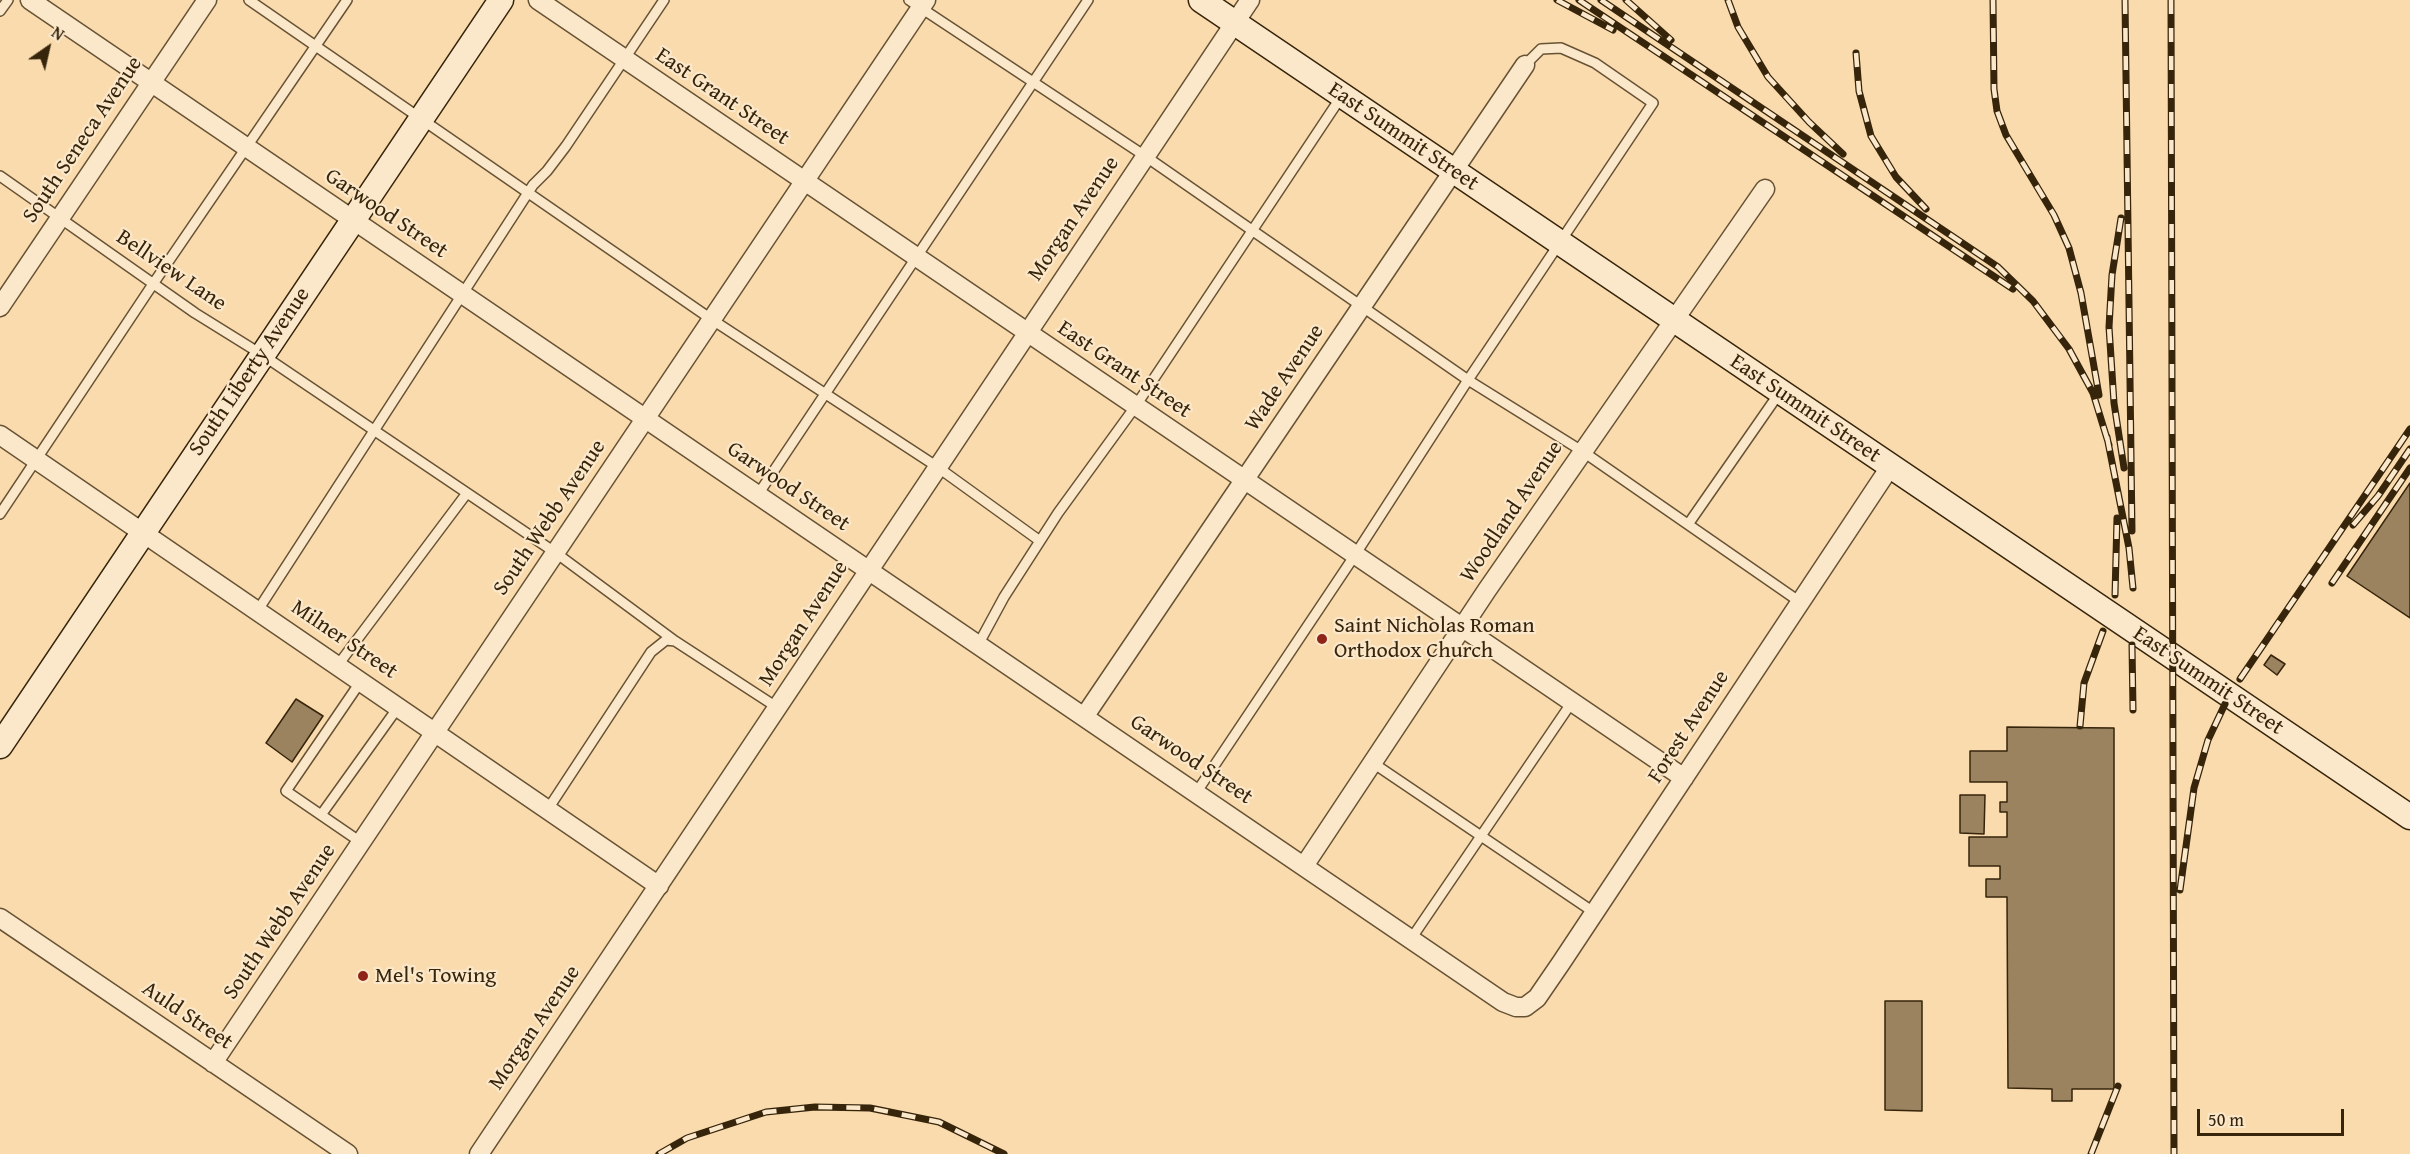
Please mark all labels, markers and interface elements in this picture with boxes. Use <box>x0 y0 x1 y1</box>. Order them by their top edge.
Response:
north arrow <box>18 18 78 78</box>
text: N <box>47 20 69 46</box>
street label: East Grant Street <box>650 43 794 151</box>
street label: South Seneca Avenue <box>17 52 149 228</box>
street label: East Summit Street <box>1323 77 1483 197</box>
street label: Morgan Avenue <box>1023 152 1125 286</box>
street label: Garwood Street <box>320 163 452 265</box>
street label: Bellview Lane <box>111 225 231 317</box>
street label: South Liberty Avenue <box>184 283 316 461</box>
street label: East Grant Street <box>1052 316 1196 424</box>
street label: Wade Avenue <box>1240 320 1330 436</box>
street label: East Summit Street <box>1725 349 1885 469</box>
street label: South Webb Avenue <box>488 435 612 601</box>
street label: Garwood Street <box>722 436 854 538</box>
street label: Woodland Avenue <box>1455 436 1569 588</box>
street label: Morgan Avenue <box>754 556 854 692</box>
street label: Milner Street <box>286 595 402 685</box>
place label: Saint Nicholas Roman Orthodox Church <box>1334 613 1535 664</box>
street label: East Summit Street <box>2128 621 2288 741</box>
marker: Saint Nicholas Roman Orthodox Church <box>1315 632 1329 646</box>
street label: Forest Avenue <box>1643 666 1735 788</box>
street label: Garwood Street <box>1125 709 1257 811</box>
street label: South Webb Avenue <box>218 839 342 1005</box>
street label: Morgan Avenue <box>484 961 586 1095</box>
place label: Mel's Towing <box>375 963 496 989</box>
marker: Mel's Towing <box>356 969 370 983</box>
street label: Auld Street <box>137 976 237 1056</box>
scale bar <box>2200 1097 2347 1135</box>
text: 50 m <box>2208 1106 2244 1133</box>

